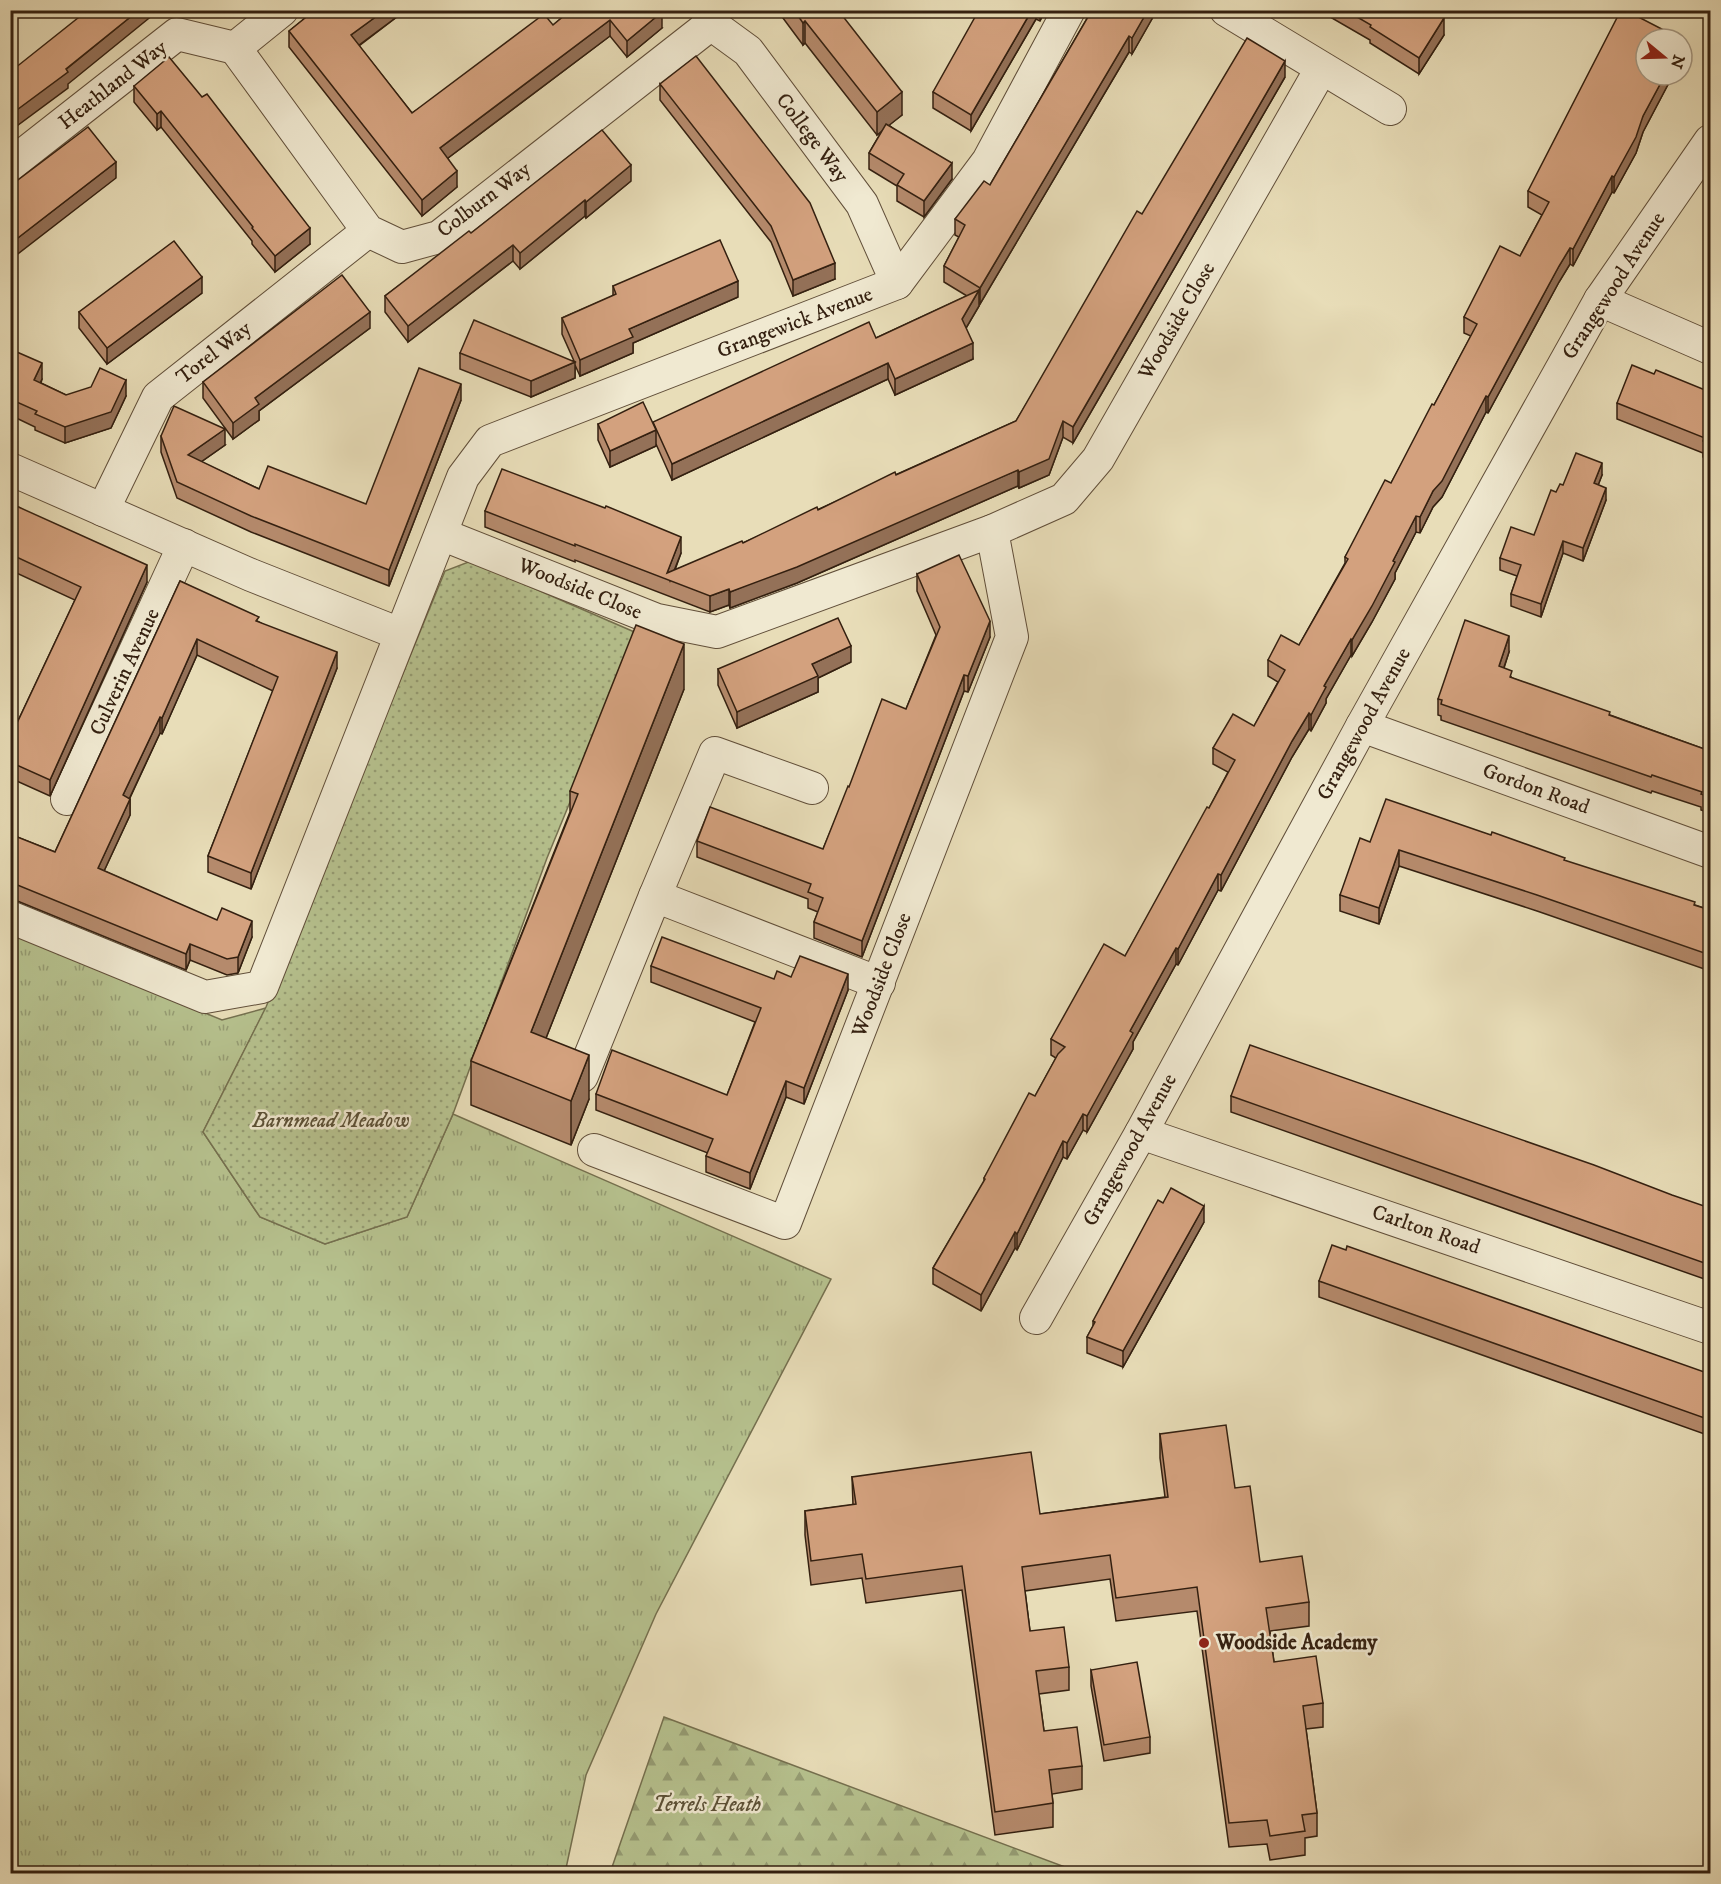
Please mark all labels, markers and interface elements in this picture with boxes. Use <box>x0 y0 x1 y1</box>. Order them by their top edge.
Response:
north arrow <box>1634 27 1694 87</box>
street label: Heathland Way <box>54 34 173 135</box>
text: N <box>1666 52 1689 71</box>
street label: College Way <box>770 88 855 189</box>
street label: Colburn Way <box>432 156 537 244</box>
street label: Grangewood Avenue <box>1557 207 1672 365</box>
street label: Woodside Close <box>1132 257 1221 385</box>
street label: Grangewick Avenue <box>713 281 877 365</box>
street label: Torel Way <box>171 315 257 390</box>
street label: Woodside Close <box>513 552 646 626</box>
street label: Culverin Avenue <box>84 604 166 740</box>
street label: Grangewood Avenue <box>1311 643 1417 805</box>
street label: Gordon Road <box>1479 758 1594 821</box>
street label: Woodside Close <box>846 909 918 1042</box>
street label: Grangewood Avenue <box>1077 1069 1183 1231</box>
park label: Barnmead Meadow <box>251 1108 410 1134</box>
street label: Carlton Road <box>1368 1199 1484 1261</box>
place label: Woodside Academy <box>1215 1630 1378 1656</box>
marker: Woodside Academy <box>1197 1636 1211 1650</box>
park label: Terrels Heath <box>653 1792 761 1818</box>

